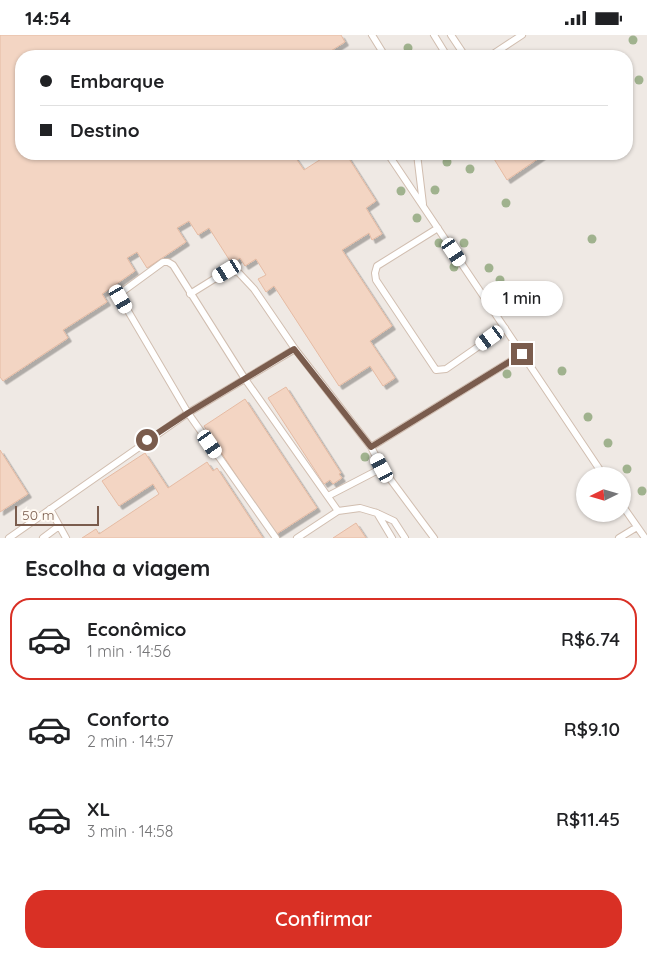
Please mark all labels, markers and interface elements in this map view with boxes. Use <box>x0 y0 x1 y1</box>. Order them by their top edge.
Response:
text: 14:54 <box>25 6 71 30</box>
text: Embarque <box>70 69 164 93</box>
text: Destino <box>70 118 140 142</box>
car <box>439 235 468 269</box>
car <box>210 257 243 285</box>
callout: 1 min <box>481 281 563 317</box>
car <box>107 282 134 316</box>
text: 1 min <box>503 288 541 308</box>
car <box>473 323 506 353</box>
route end <box>511 343 533 365</box>
car <box>195 427 224 461</box>
route start <box>136 429 158 451</box>
car <box>368 451 395 485</box>
north arrow <box>576 467 631 523</box>
map controls <box>576 467 631 522</box>
scale bar <box>15 503 99 526</box>
text: 50 m <box>22 506 55 524</box>
text: Escolha a viagem <box>25 554 210 582</box>
icon: car <box>27 617 72 662</box>
text: Econômico <box>87 617 186 641</box>
text: R$6.74 <box>561 627 620 651</box>
text: 1 min · 14:56 <box>87 641 171 661</box>
icon: car <box>27 707 72 752</box>
text: Conforto <box>87 707 169 731</box>
text: R$9.10 <box>564 717 620 741</box>
text: 2 min · 14:57 <box>87 731 173 751</box>
icon: car <box>27 797 72 842</box>
text: XL <box>87 797 110 821</box>
text: R$11.45 <box>556 807 620 831</box>
text: 3 min · 14:58 <box>87 821 173 841</box>
button: Confirmar <box>25 890 622 948</box>

